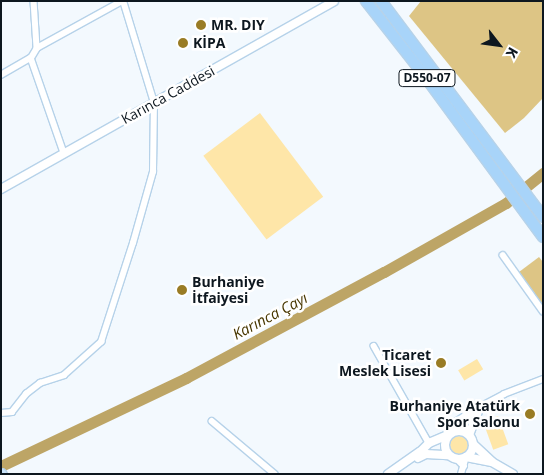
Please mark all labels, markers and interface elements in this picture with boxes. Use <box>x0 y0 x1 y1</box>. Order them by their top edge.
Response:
place label: MR. DIY <box>211 17 265 33</box>
marker: MR. DIY <box>195 19 207 31</box>
north arrow <box>474 20 524 70</box>
place label: KİPA <box>193 35 225 51</box>
marker: KİPA <box>177 37 189 49</box>
text: K <box>502 44 523 62</box>
street label: Karınca Caddesi <box>118 62 218 128</box>
road number: D550-07 <box>398 68 456 88</box>
place label: Burhaniye İtfaiyesi <box>192 274 264 306</box>
marker: Burhaniye İtfaiyesi <box>176 284 188 296</box>
water label: Karınca Çayı <box>229 289 311 343</box>
place label: Ticaret Meslek Lisesi <box>339 347 431 380</box>
marker: Ticaret Meslek Lisesi <box>435 357 447 369</box>
place label: Burhaniye Atatürk Spor Salonu <box>390 398 520 431</box>
marker: Burhaniye Atatürk Spor Salonu <box>524 408 536 420</box>

